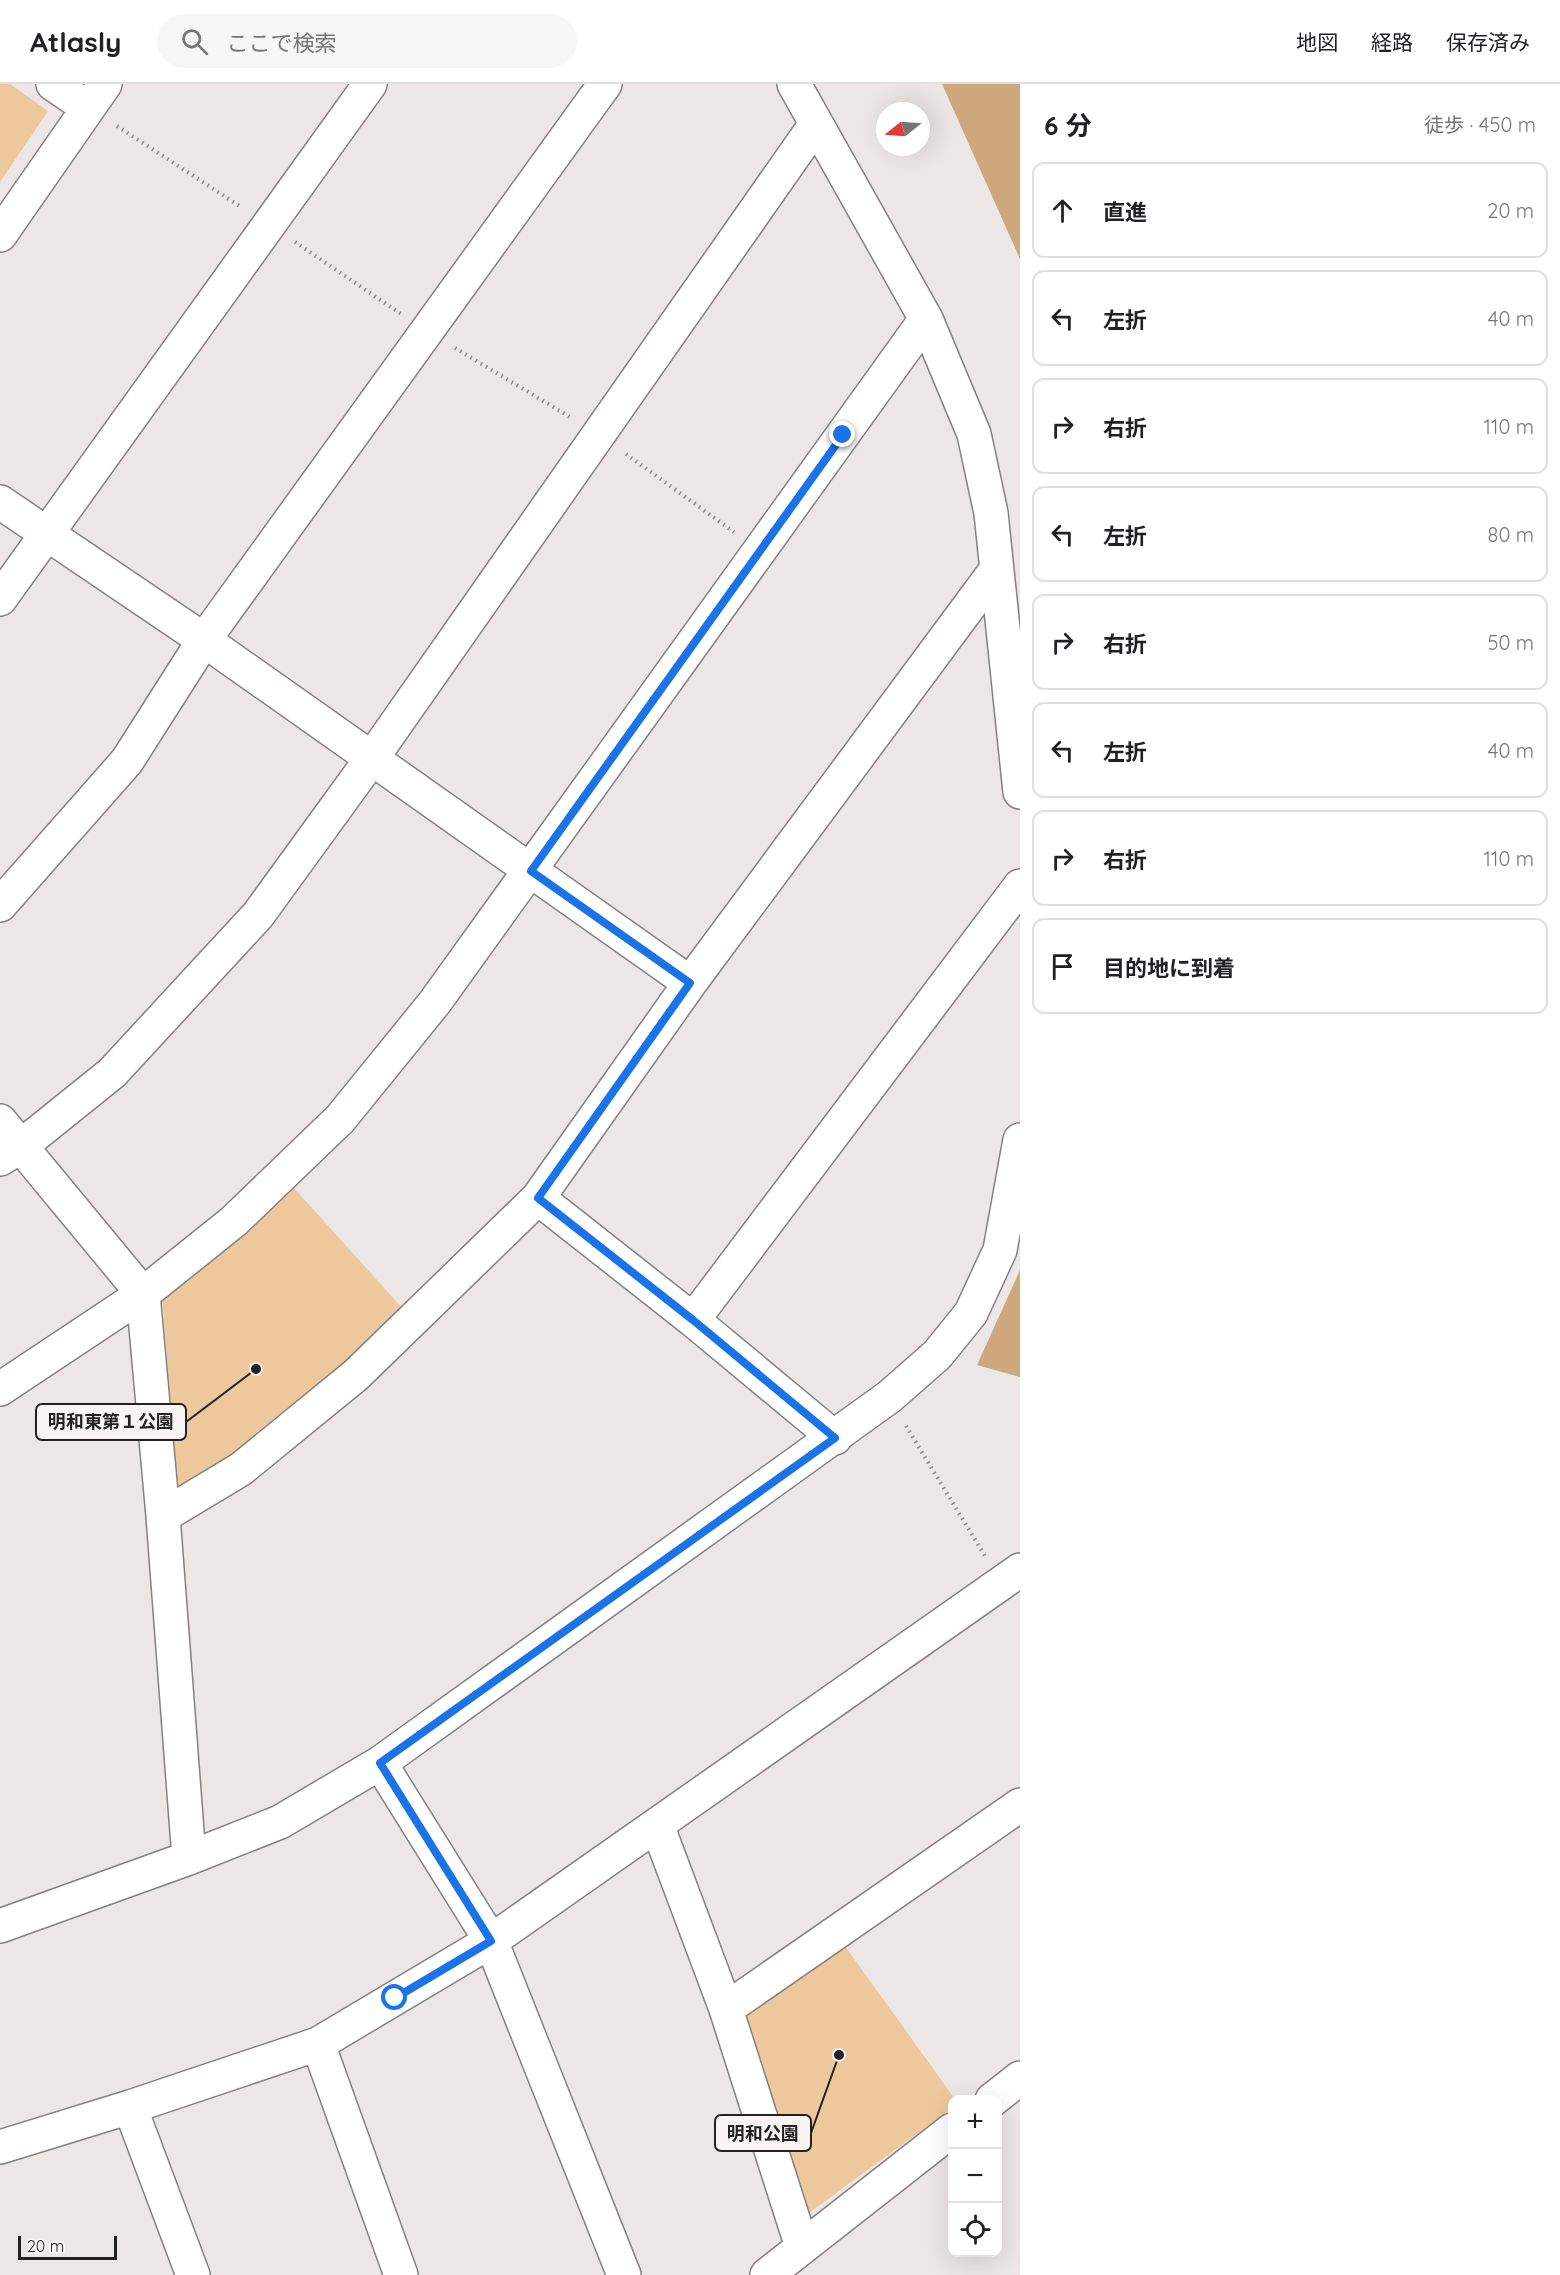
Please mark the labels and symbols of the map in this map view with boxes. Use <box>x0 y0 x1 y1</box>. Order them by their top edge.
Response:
north arrow <box>876 102 930 156</box>
route end <box>829 421 855 447</box>
callout: 明和東第１公園 <box>36 1404 186 1440</box>
text: 明和東第１公園 <box>48 1410 174 1433</box>
route start <box>381 1984 407 2010</box>
callout: 明和公園 <box>715 2115 811 2151</box>
text: 明和公園 <box>727 2122 799 2145</box>
scale bar <box>18 2233 117 2260</box>

